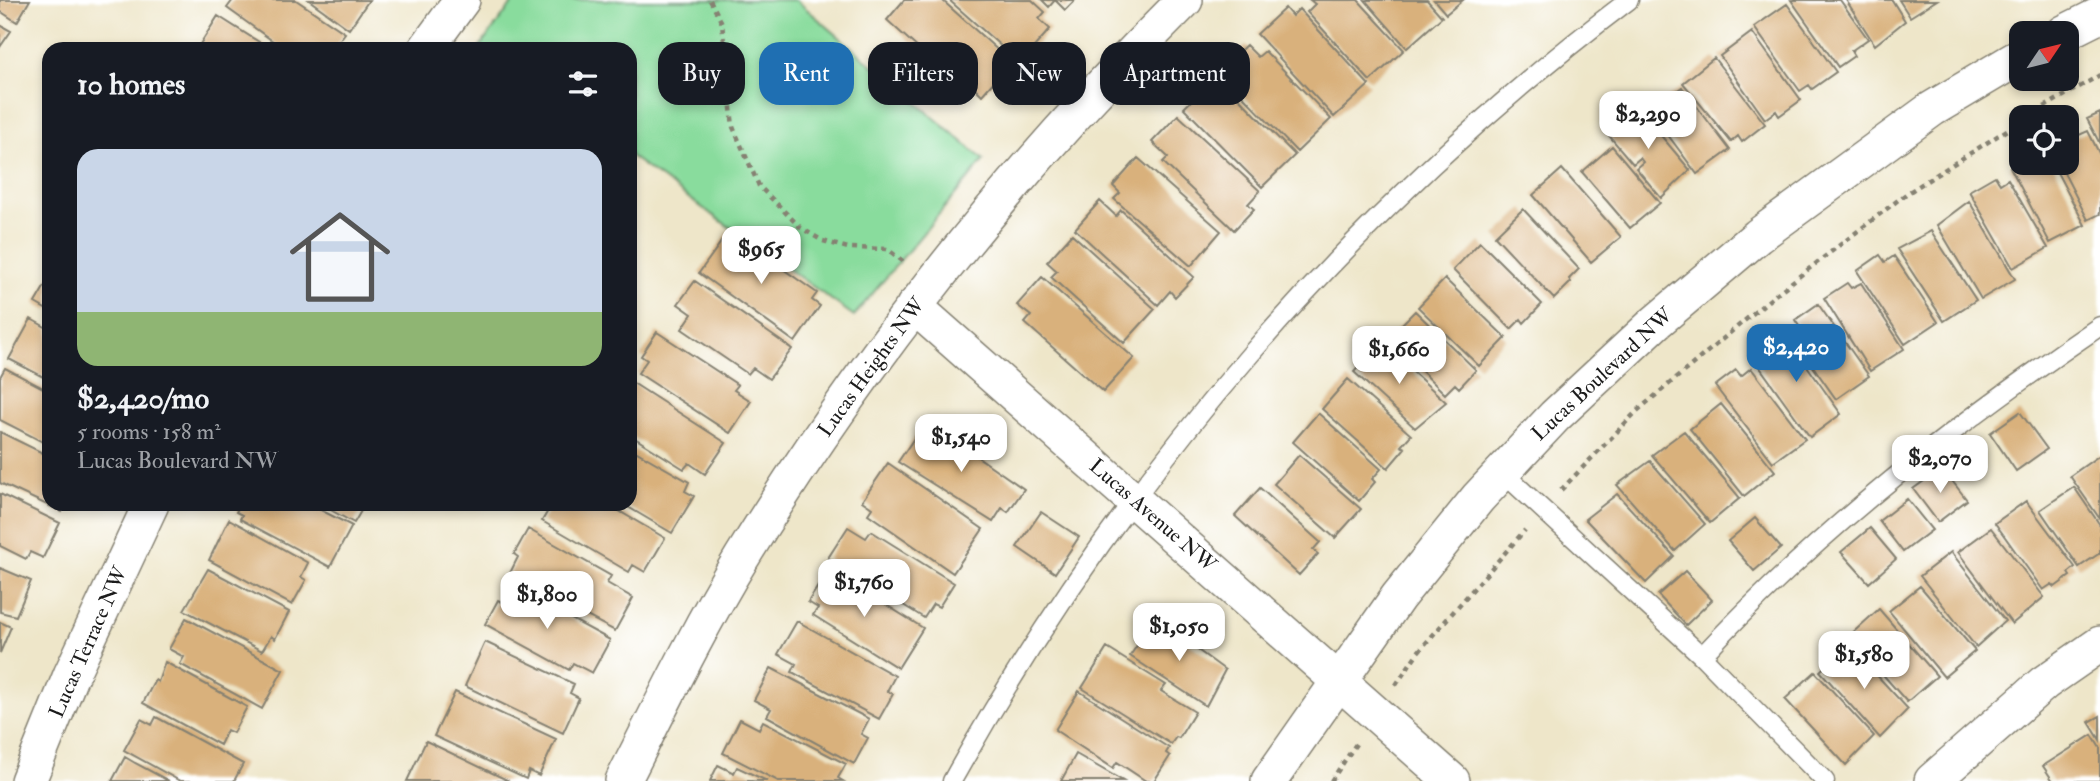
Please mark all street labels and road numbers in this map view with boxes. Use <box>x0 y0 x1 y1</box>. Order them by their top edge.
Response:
street label: Lucas Heights NW <box>812 292 931 442</box>
street label: Lucas Boulevard NW <box>1526 301 1679 447</box>
street label: Lucas Avenue NW <box>1083 453 1222 579</box>
street label: Lucas Terrace NW <box>43 562 134 722</box>

